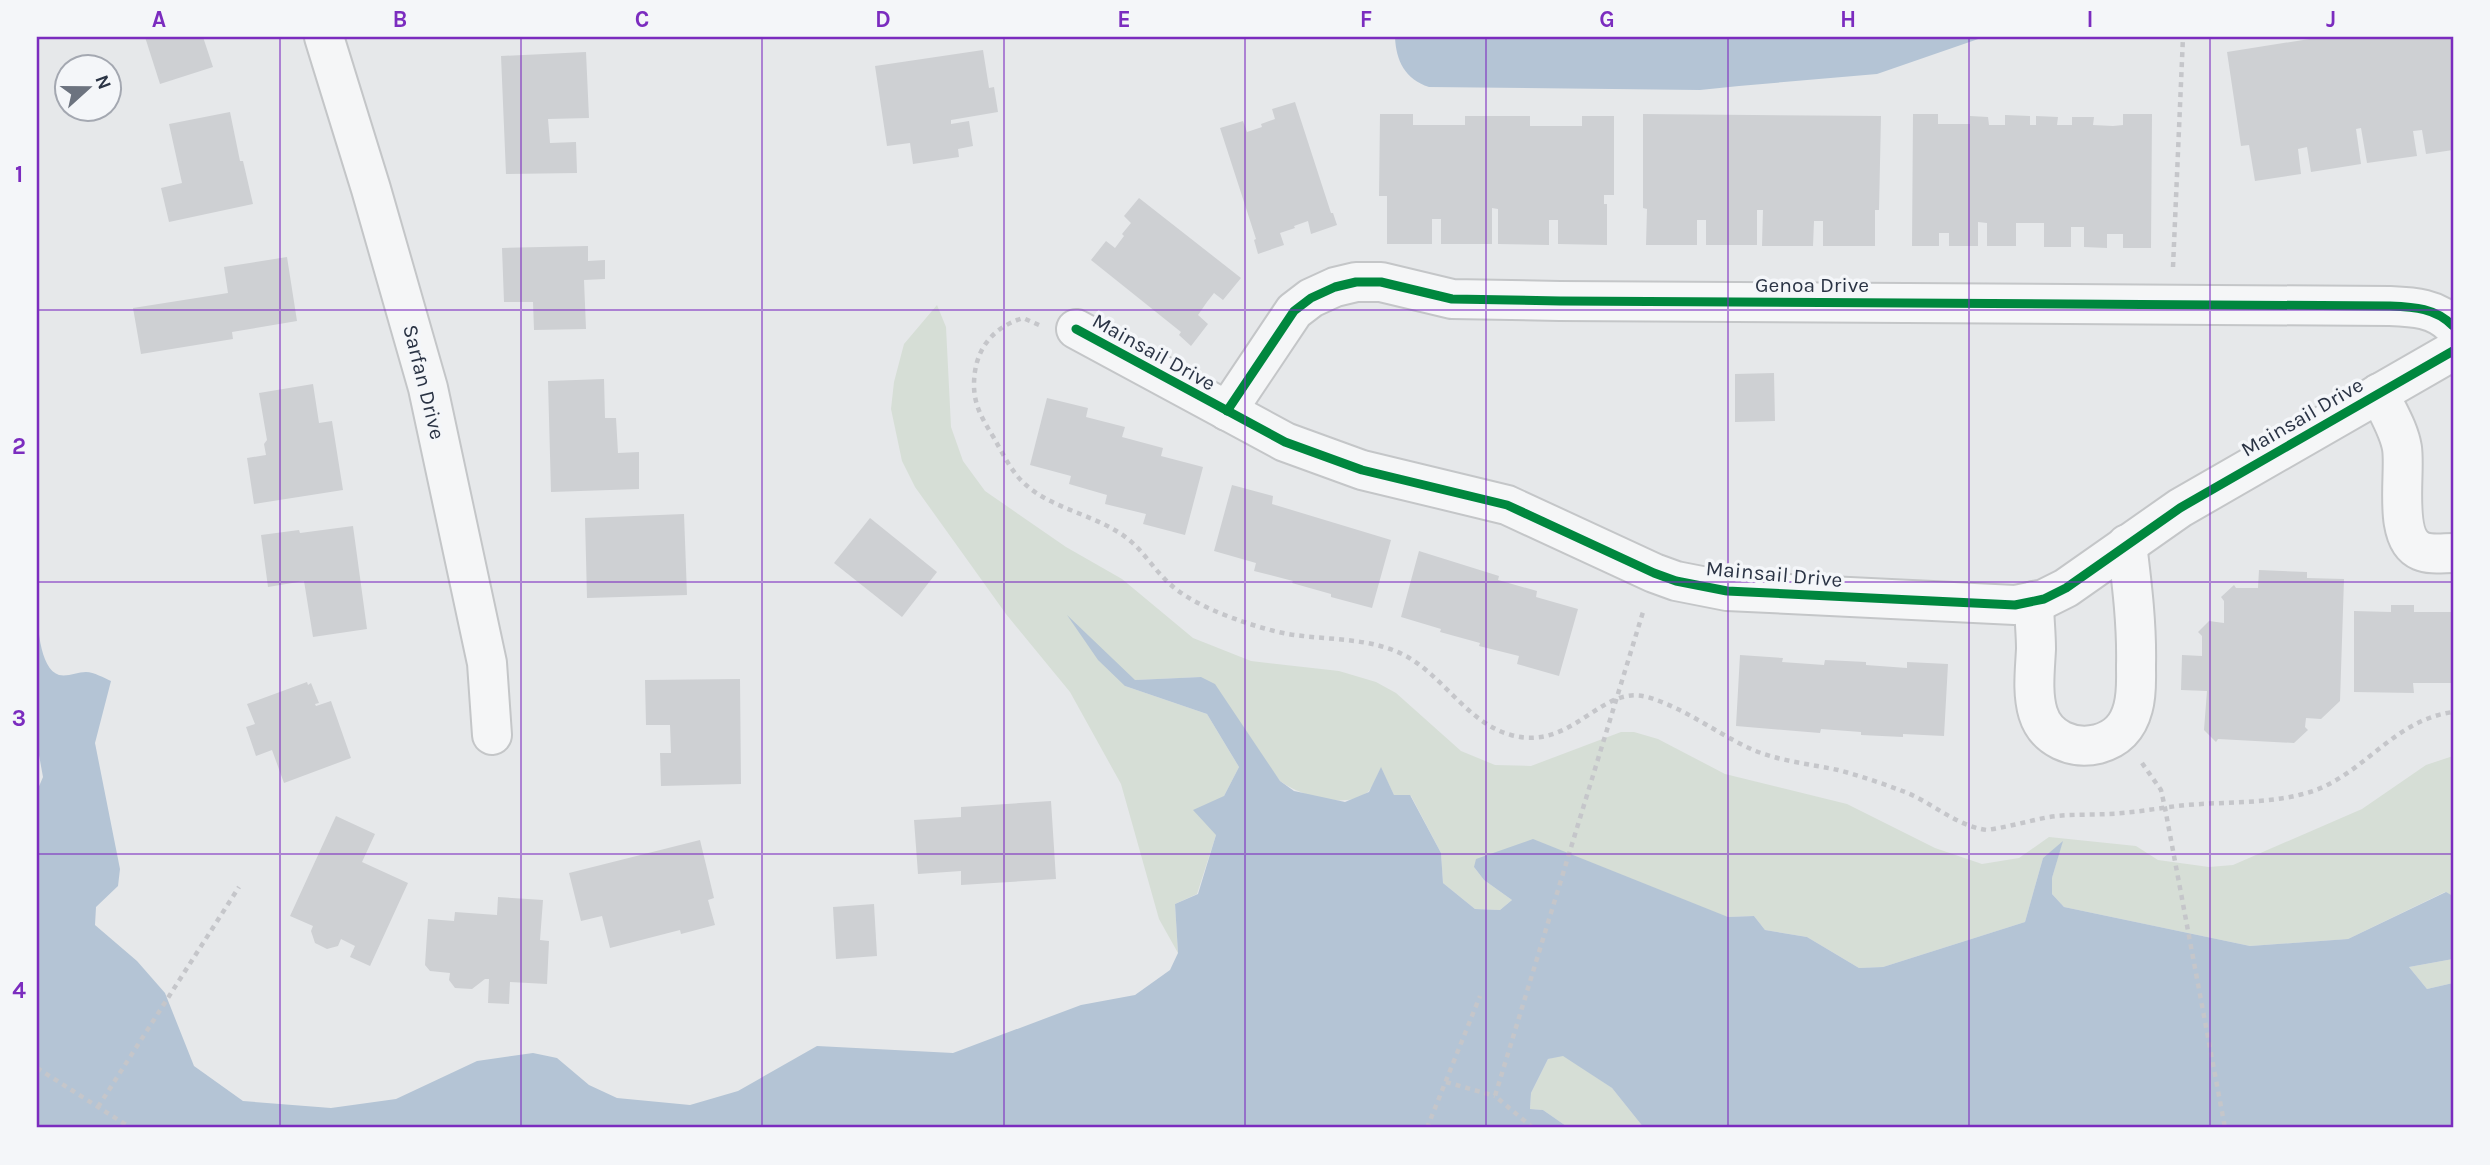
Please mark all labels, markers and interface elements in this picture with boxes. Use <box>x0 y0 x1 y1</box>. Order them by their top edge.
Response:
text: A <box>152 6 166 33</box>
text: B <box>393 6 407 33</box>
text: C <box>635 6 649 33</box>
text: D <box>875 6 891 33</box>
text: E <box>1117 6 1131 33</box>
text: F <box>1360 6 1372 33</box>
text: G <box>1599 6 1615 33</box>
text: H <box>1840 6 1856 33</box>
text: I <box>2086 6 2094 33</box>
text: J <box>2326 6 2336 33</box>
north arrow <box>52 52 122 122</box>
text: N <box>90 72 116 93</box>
text: 1 <box>15 161 23 188</box>
street label: Genoa Drive <box>1755 273 1869 297</box>
street label: Mainsail Drive <box>1088 308 1220 396</box>
street label: Sarfan Drive <box>398 322 450 442</box>
street label: Mainsail Drive <box>2237 372 2367 462</box>
text: 2 <box>12 433 26 460</box>
street label: Mainsail Drive <box>1705 556 1843 592</box>
text: 3 <box>12 705 26 732</box>
text: 4 <box>12 977 26 1004</box>

